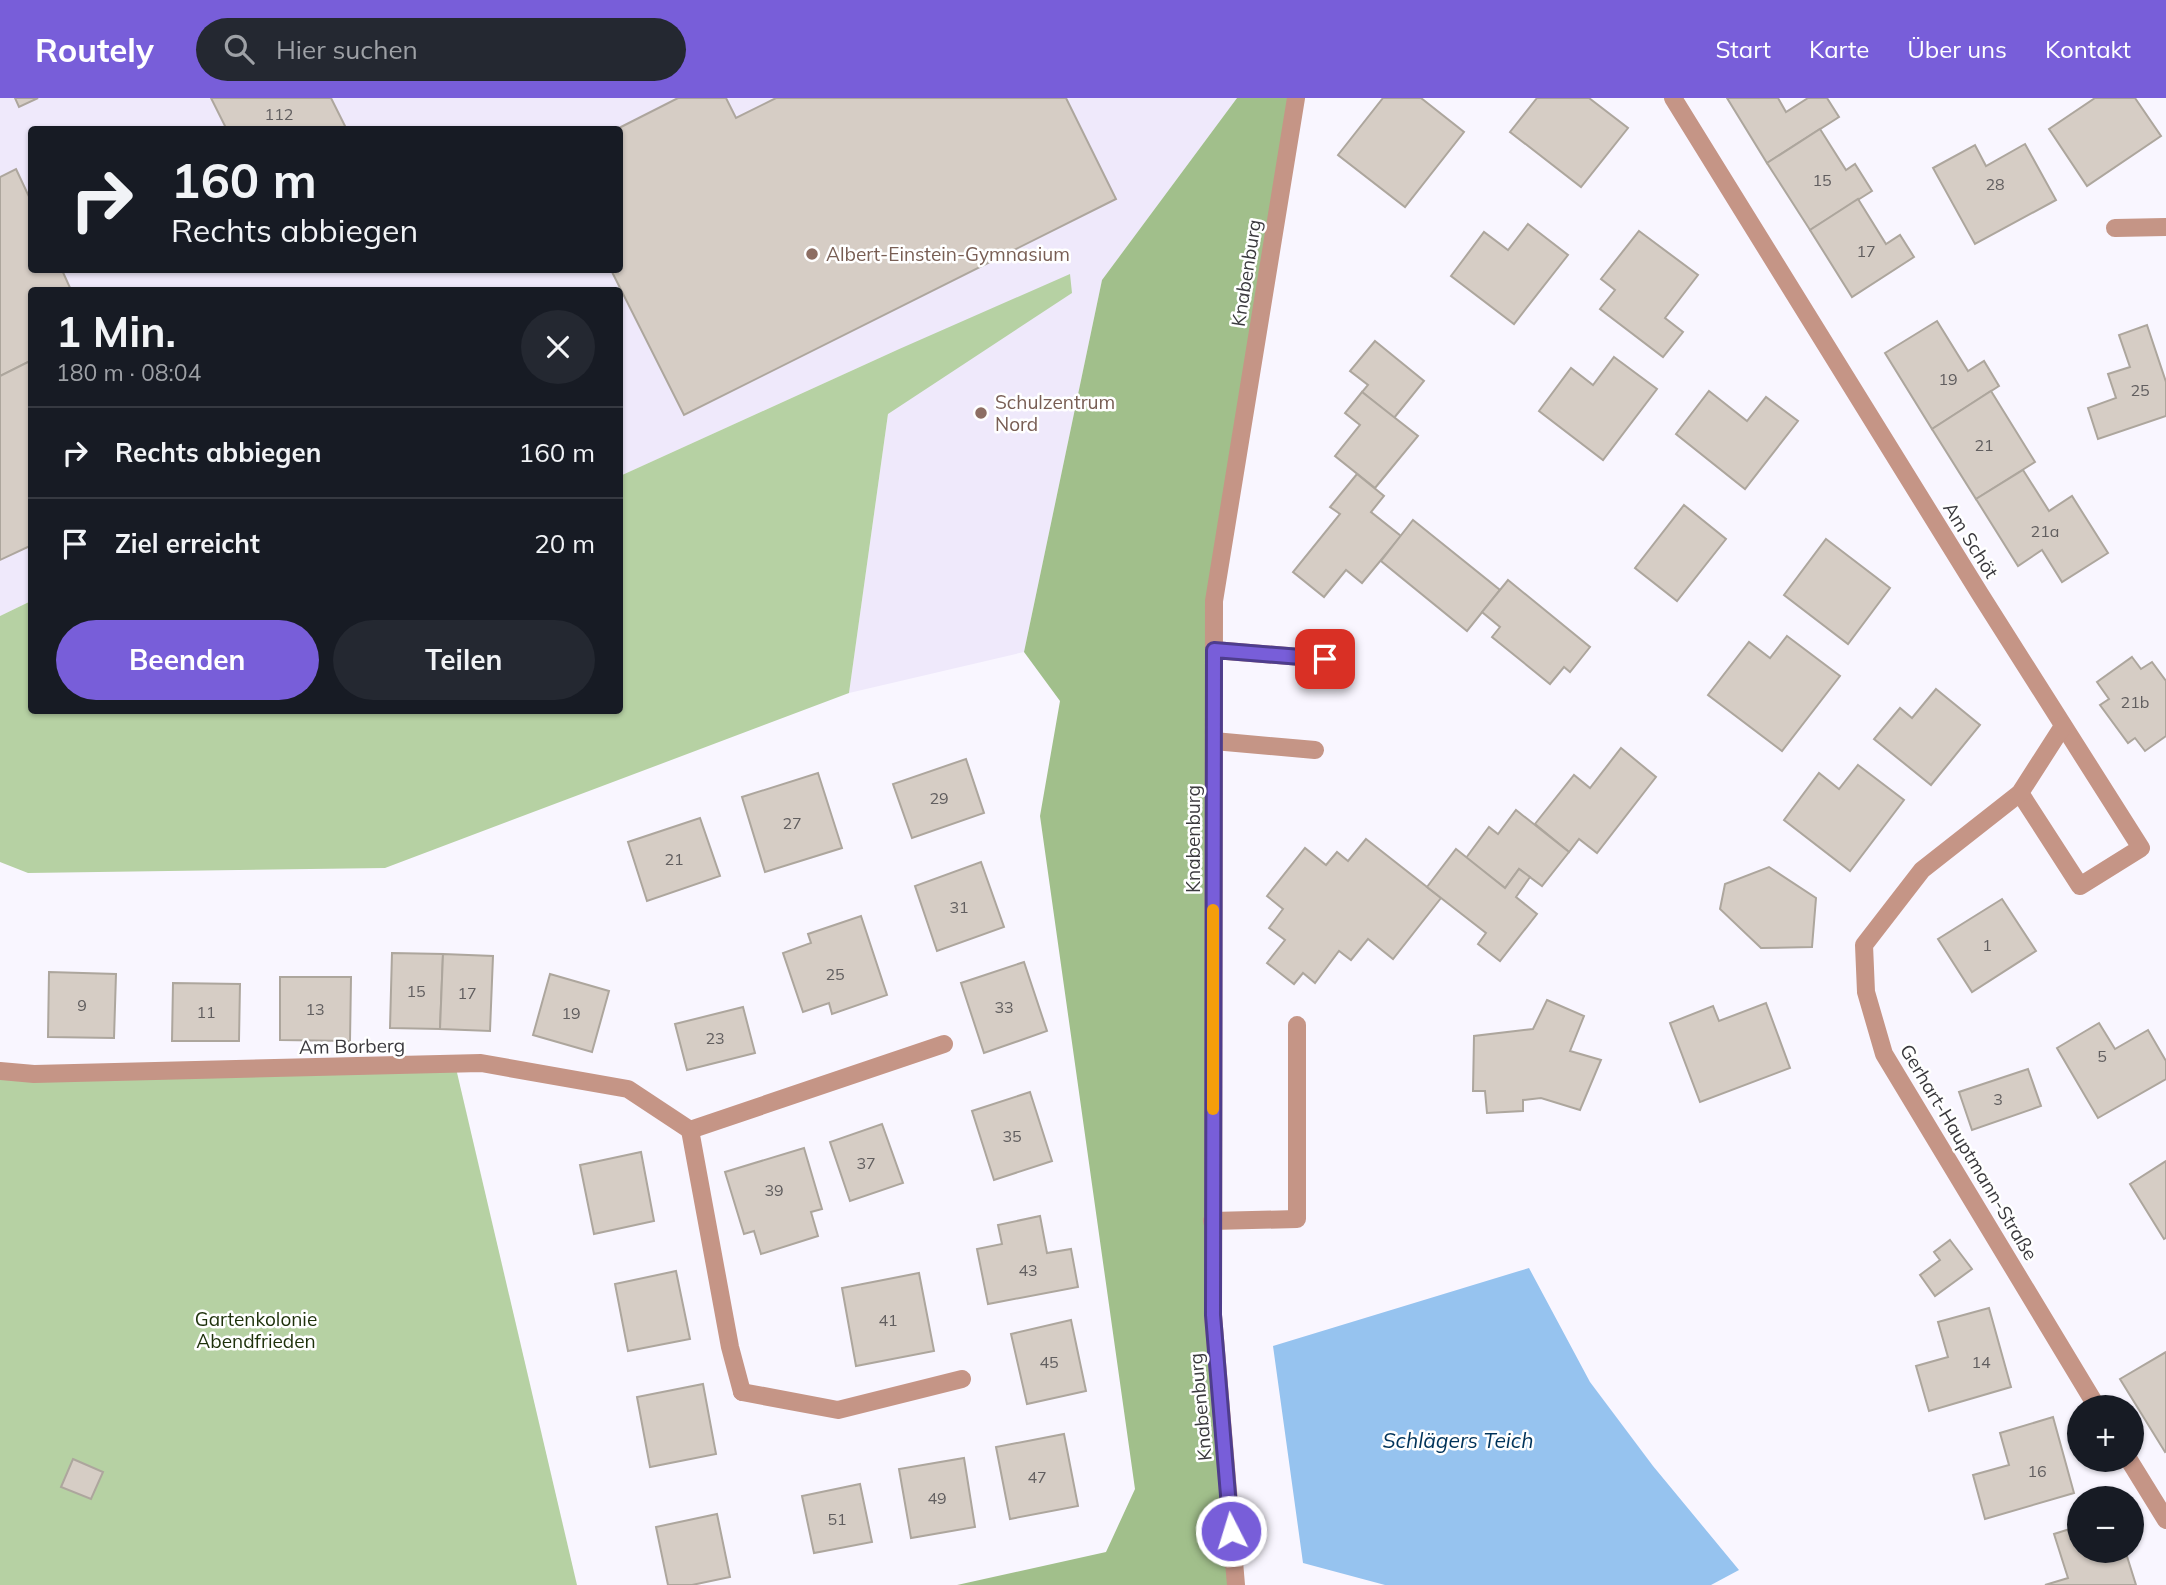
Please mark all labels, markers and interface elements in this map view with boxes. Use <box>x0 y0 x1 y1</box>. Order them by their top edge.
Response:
search box <box>196 18 686 81</box>
text: Routely <box>35 29 154 70</box>
icon: search <box>220 30 258 68</box>
text: Hier suchen <box>276 33 418 66</box>
text: Start <box>1715 34 1771 64</box>
text: Karte <box>1809 34 1869 64</box>
text: Über uns <box>1907 34 2007 64</box>
text: Kontakt <box>2045 34 2131 64</box>
house number: 112 <box>265 104 293 124</box>
text: 160 m <box>171 149 317 210</box>
icon: right <box>56 154 147 245</box>
house number: 15 <box>1812 170 1832 190</box>
house number: 28 <box>1985 174 2005 194</box>
text: Rechts abbiegen <box>171 210 418 250</box>
street label: Knabenburg <box>1226 218 1266 328</box>
house number: 17 <box>1856 241 1876 261</box>
place label: Albert-Einstein-Gymnasium <box>826 242 1070 266</box>
marker: Albert-Einstein-Gymnasium <box>804 246 820 262</box>
text: 1 Min. <box>56 305 176 358</box>
button: close <box>521 310 595 384</box>
text: 180 m · 08:04 <box>56 358 201 387</box>
house number: 19 <box>1938 369 1958 389</box>
house number: 25 <box>2130 380 2150 400</box>
place label: Schulzentrum Nord <box>995 390 1115 436</box>
marker: Schulzentrum Nord <box>973 405 989 421</box>
icon: right <box>56 434 94 472</box>
house number: 21 <box>1974 435 1994 455</box>
text: Rechts abbiegen <box>115 436 321 469</box>
text: 160 m <box>519 436 595 469</box>
street label: Am Schöt <box>1938 497 2004 583</box>
house number: 21a <box>2031 521 2059 541</box>
icon: arrive <box>56 525 94 563</box>
text: Ziel erreicht <box>115 527 260 560</box>
text: 20 m <box>534 527 595 560</box>
button: Beenden <box>56 620 319 700</box>
button: Teilen <box>333 620 595 700</box>
pin <box>1295 629 1355 689</box>
icon: arrive <box>1306 640 1344 678</box>
house number: 21b <box>2121 692 2149 712</box>
street label: Knabenburg <box>1181 785 1205 893</box>
house number: 29 <box>929 788 949 808</box>
house number: 27 <box>782 813 802 833</box>
house number: 21 <box>664 849 684 869</box>
house number: 31 <box>949 897 969 917</box>
house number: 1 <box>1982 935 1992 955</box>
house number: 25 <box>825 964 845 984</box>
house number: 15 <box>406 981 426 1001</box>
house number: 17 <box>457 983 477 1003</box>
house number: 9 <box>77 995 87 1015</box>
house number: 33 <box>994 997 1014 1017</box>
house number: 13 <box>305 999 325 1019</box>
house number: 11 <box>196 1002 216 1022</box>
house number: 19 <box>561 1003 581 1023</box>
house number: 23 <box>705 1028 725 1048</box>
street label: Am Borberg <box>299 1033 405 1059</box>
street label: Gerhart-Hauptmann-Straße <box>1895 1040 2043 1264</box>
house number: 5 <box>2097 1046 2107 1066</box>
house number: 3 <box>1993 1089 2003 1109</box>
house number: 35 <box>1002 1126 1022 1146</box>
house number: 37 <box>856 1153 876 1173</box>
house number: 39 <box>764 1180 784 1200</box>
house number: 43 <box>1018 1260 1038 1280</box>
park label: Gartenkolonie Abendfrieden <box>195 1307 317 1353</box>
house number: 41 <box>878 1310 898 1330</box>
house number: 45 <box>1039 1352 1059 1372</box>
street label: Knabenburg <box>1183 1352 1217 1462</box>
house number: 14 <box>1971 1352 1991 1372</box>
map controls <box>2067 1395 2144 1563</box>
button: + <box>2067 1395 2144 1472</box>
water label: Schlägers Teich <box>1382 1427 1534 1453</box>
house number: 16 <box>2027 1461 2047 1481</box>
house number: 47 <box>1027 1467 1047 1487</box>
button: − <box>2067 1486 2144 1563</box>
house number: 49 <box>927 1488 947 1508</box>
position arrow <box>1194 1494 1268 1568</box>
house number: 51 <box>827 1509 847 1529</box>

